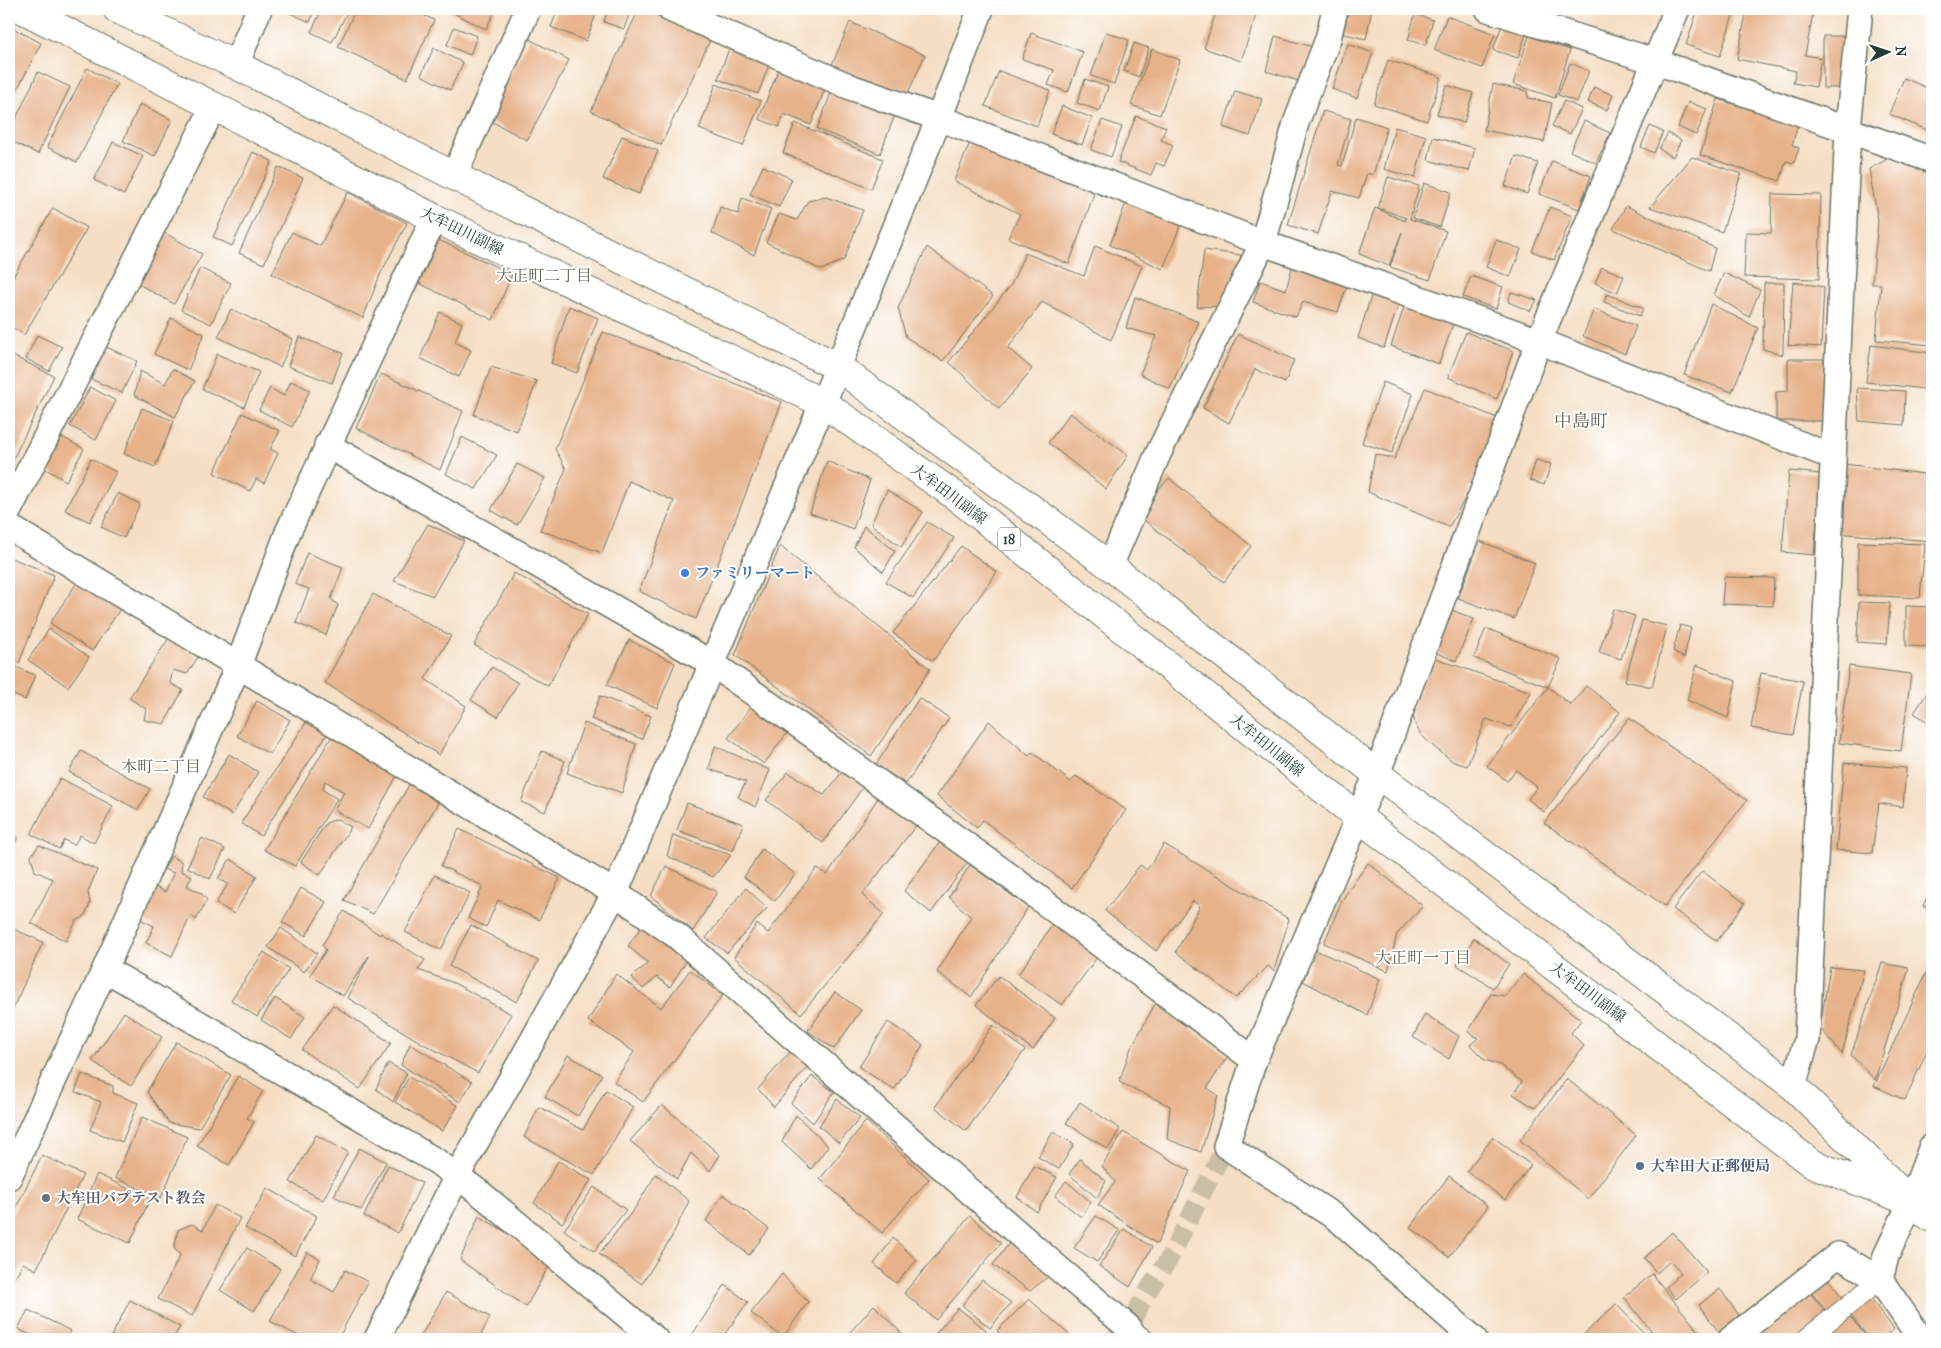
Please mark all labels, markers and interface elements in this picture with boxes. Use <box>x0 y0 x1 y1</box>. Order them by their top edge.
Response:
north arrow <box>1864 28 1914 78</box>
text: N <box>1892 46 1909 57</box>
street label: 大牟田川副線 <box>418 203 506 259</box>
district label: 大正町二丁目 <box>496 266 592 285</box>
district label: 中島町 <box>1554 411 1608 432</box>
street label: 大牟田川副線 <box>908 460 990 528</box>
road number: 18 <box>998 528 1020 550</box>
place label: ファミリーマート <box>695 564 815 582</box>
marker: ファミリーマート <box>679 567 691 579</box>
street label: 大牟田川副線 <box>1226 710 1308 780</box>
district label: 本町二丁目 <box>121 757 201 776</box>
district label: 大正町一丁目 <box>1375 948 1471 967</box>
street label: 大牟田川副線 <box>1547 958 1629 1026</box>
place label: 大牟田大正郵便局 <box>1650 1157 1770 1175</box>
marker: 大牟田大正郵便局 <box>1634 1160 1646 1172</box>
place label: 大牟田バプテスト教会 <box>56 1189 205 1207</box>
marker: 大牟田バプテスト教会 <box>40 1192 52 1204</box>

